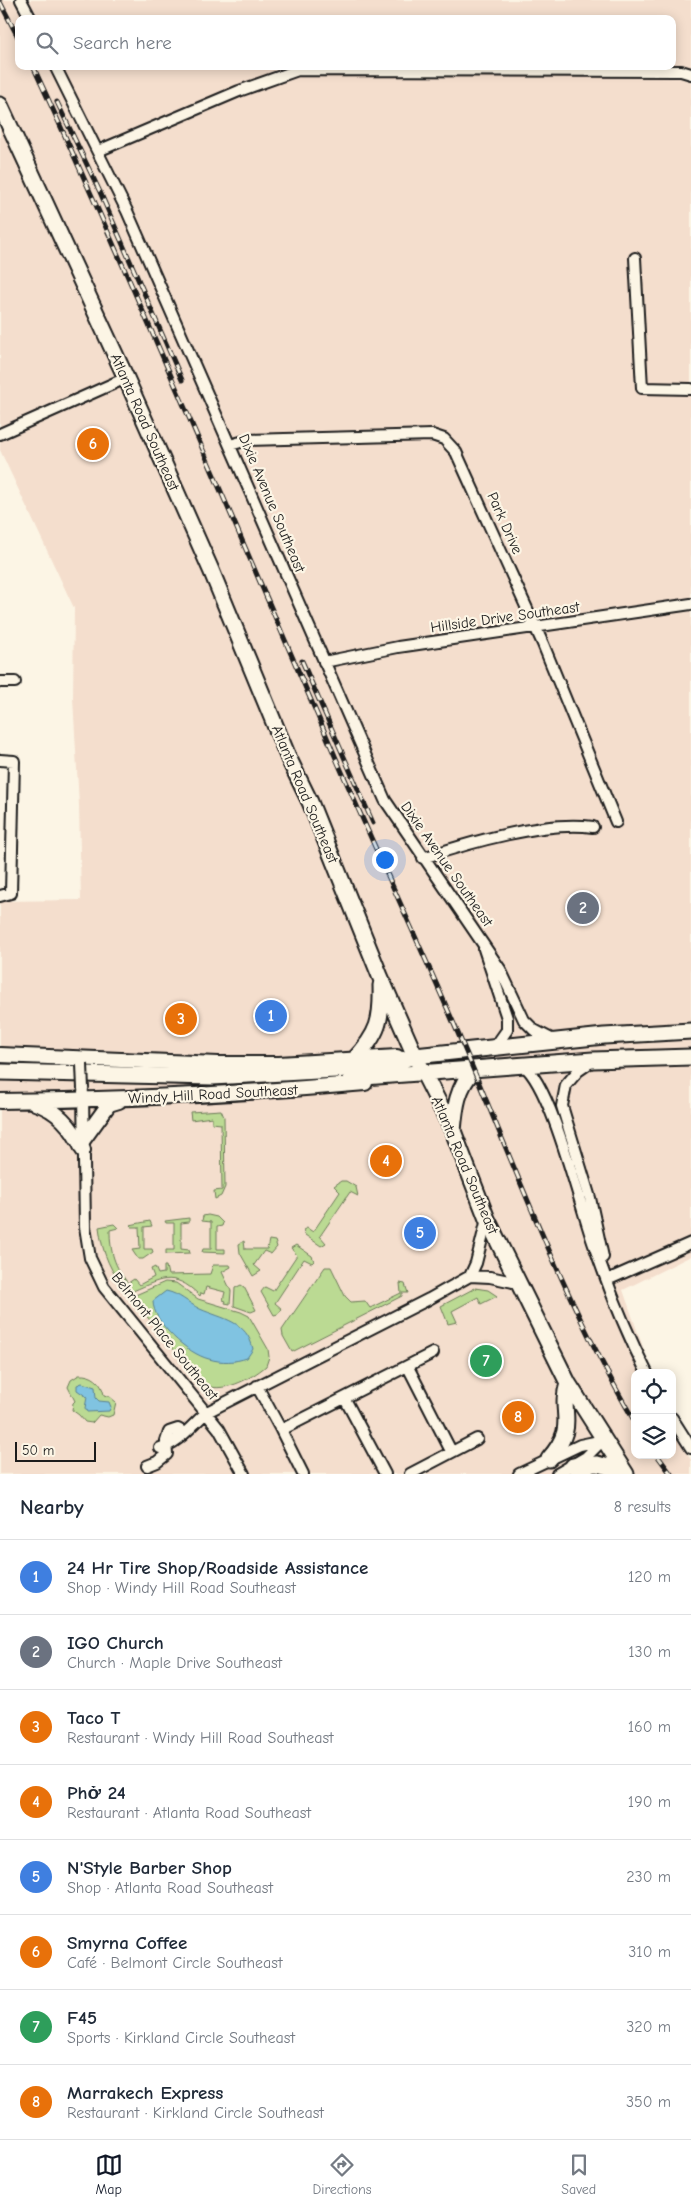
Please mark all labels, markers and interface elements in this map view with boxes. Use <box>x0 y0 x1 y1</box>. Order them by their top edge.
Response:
search box <box>15 15 676 70</box>
icon: search <box>33 29 61 57</box>
text: Search here <box>73 32 172 54</box>
street label: Atlanta Road Southeast <box>107 351 184 494</box>
pin: 6 <box>77 425 109 463</box>
street label: Dixie Avenue Southeast <box>235 431 310 576</box>
street label: Park Drive <box>483 489 527 557</box>
street label: Hillside Drive Southeast <box>429 598 581 636</box>
street label: Atlanta Road Southeast <box>268 722 343 866</box>
street label: Dixie Avenue Southeast <box>397 798 497 931</box>
your location <box>372 847 398 873</box>
pin: 2 <box>567 889 599 927</box>
pin: 1 <box>255 997 287 1035</box>
pin: 3 <box>165 1000 197 1038</box>
street label: Windy Hill Road Southeast <box>128 1081 299 1107</box>
street label: Atlanta Road Southeast <box>428 1093 503 1237</box>
pin: 4 <box>370 1142 402 1180</box>
pin: 5 <box>404 1214 436 1252</box>
street label: Belmont Place Southeast <box>108 1268 223 1404</box>
pin: 7 <box>470 1342 502 1380</box>
map controls <box>631 1369 676 1459</box>
button: locate <box>631 1369 676 1414</box>
pin: 8 <box>502 1398 534 1436</box>
button: layers <box>631 1414 676 1459</box>
scale bar <box>15 1439 96 1462</box>
text: 50 m <box>22 1442 54 1459</box>
text: Nearby <box>20 1495 84 1519</box>
text: 8 results <box>614 1498 671 1516</box>
text: 24 Hr Tire Shop/Roadside Assistance <box>67 1557 368 1579</box>
text: 1 <box>33 1568 39 1586</box>
text: 120 m <box>628 1568 671 1586</box>
text: Shop · Windy Hill Road Southeast <box>67 1579 296 1597</box>
text: IGO Church <box>67 1632 164 1654</box>
text: 2 <box>32 1643 40 1661</box>
text: 130 m <box>628 1643 671 1661</box>
text: Church · Maple Drive Southeast <box>67 1654 282 1672</box>
text: Taco T <box>67 1707 121 1729</box>
text: 3 <box>32 1718 40 1736</box>
text: 160 m <box>628 1718 671 1736</box>
text: Restaurant · Windy Hill Road Southeast <box>67 1729 334 1747</box>
text: Phở 24 <box>67 1782 126 1804</box>
text: 4 <box>32 1793 40 1811</box>
text: 190 m <box>628 1793 671 1811</box>
text: Restaurant · Atlanta Road Southeast <box>67 1804 311 1822</box>
text: N'Style Barber Shop <box>67 1857 232 1879</box>
text: 5 <box>32 1868 40 1886</box>
text: 230 m <box>626 1868 671 1886</box>
text: Shop · Atlanta Road Southeast <box>67 1879 273 1897</box>
text: Smyrna Coffee <box>67 1932 187 1954</box>
text: 6 <box>32 1943 40 1961</box>
text: 310 m <box>628 1943 671 1961</box>
text: Café · Belmont Circle Southeast <box>67 1954 283 1972</box>
text: F45 <box>67 2007 97 2029</box>
text: 7 <box>32 2018 40 2036</box>
text: 320 m <box>626 2018 671 2036</box>
text: Sports · Kirkland Circle Southeast <box>67 2029 295 2047</box>
text: Marrakech Express <box>67 2082 223 2104</box>
text: 8 <box>32 2093 40 2111</box>
text: 350 m <box>626 2093 671 2111</box>
text: Restaurant · Kirkland Circle Southeast <box>67 2104 324 2122</box>
tab: Map <box>95 2151 123 2198</box>
tab: Directions <box>312 2151 372 2198</box>
tab: Saved <box>561 2151 596 2198</box>

